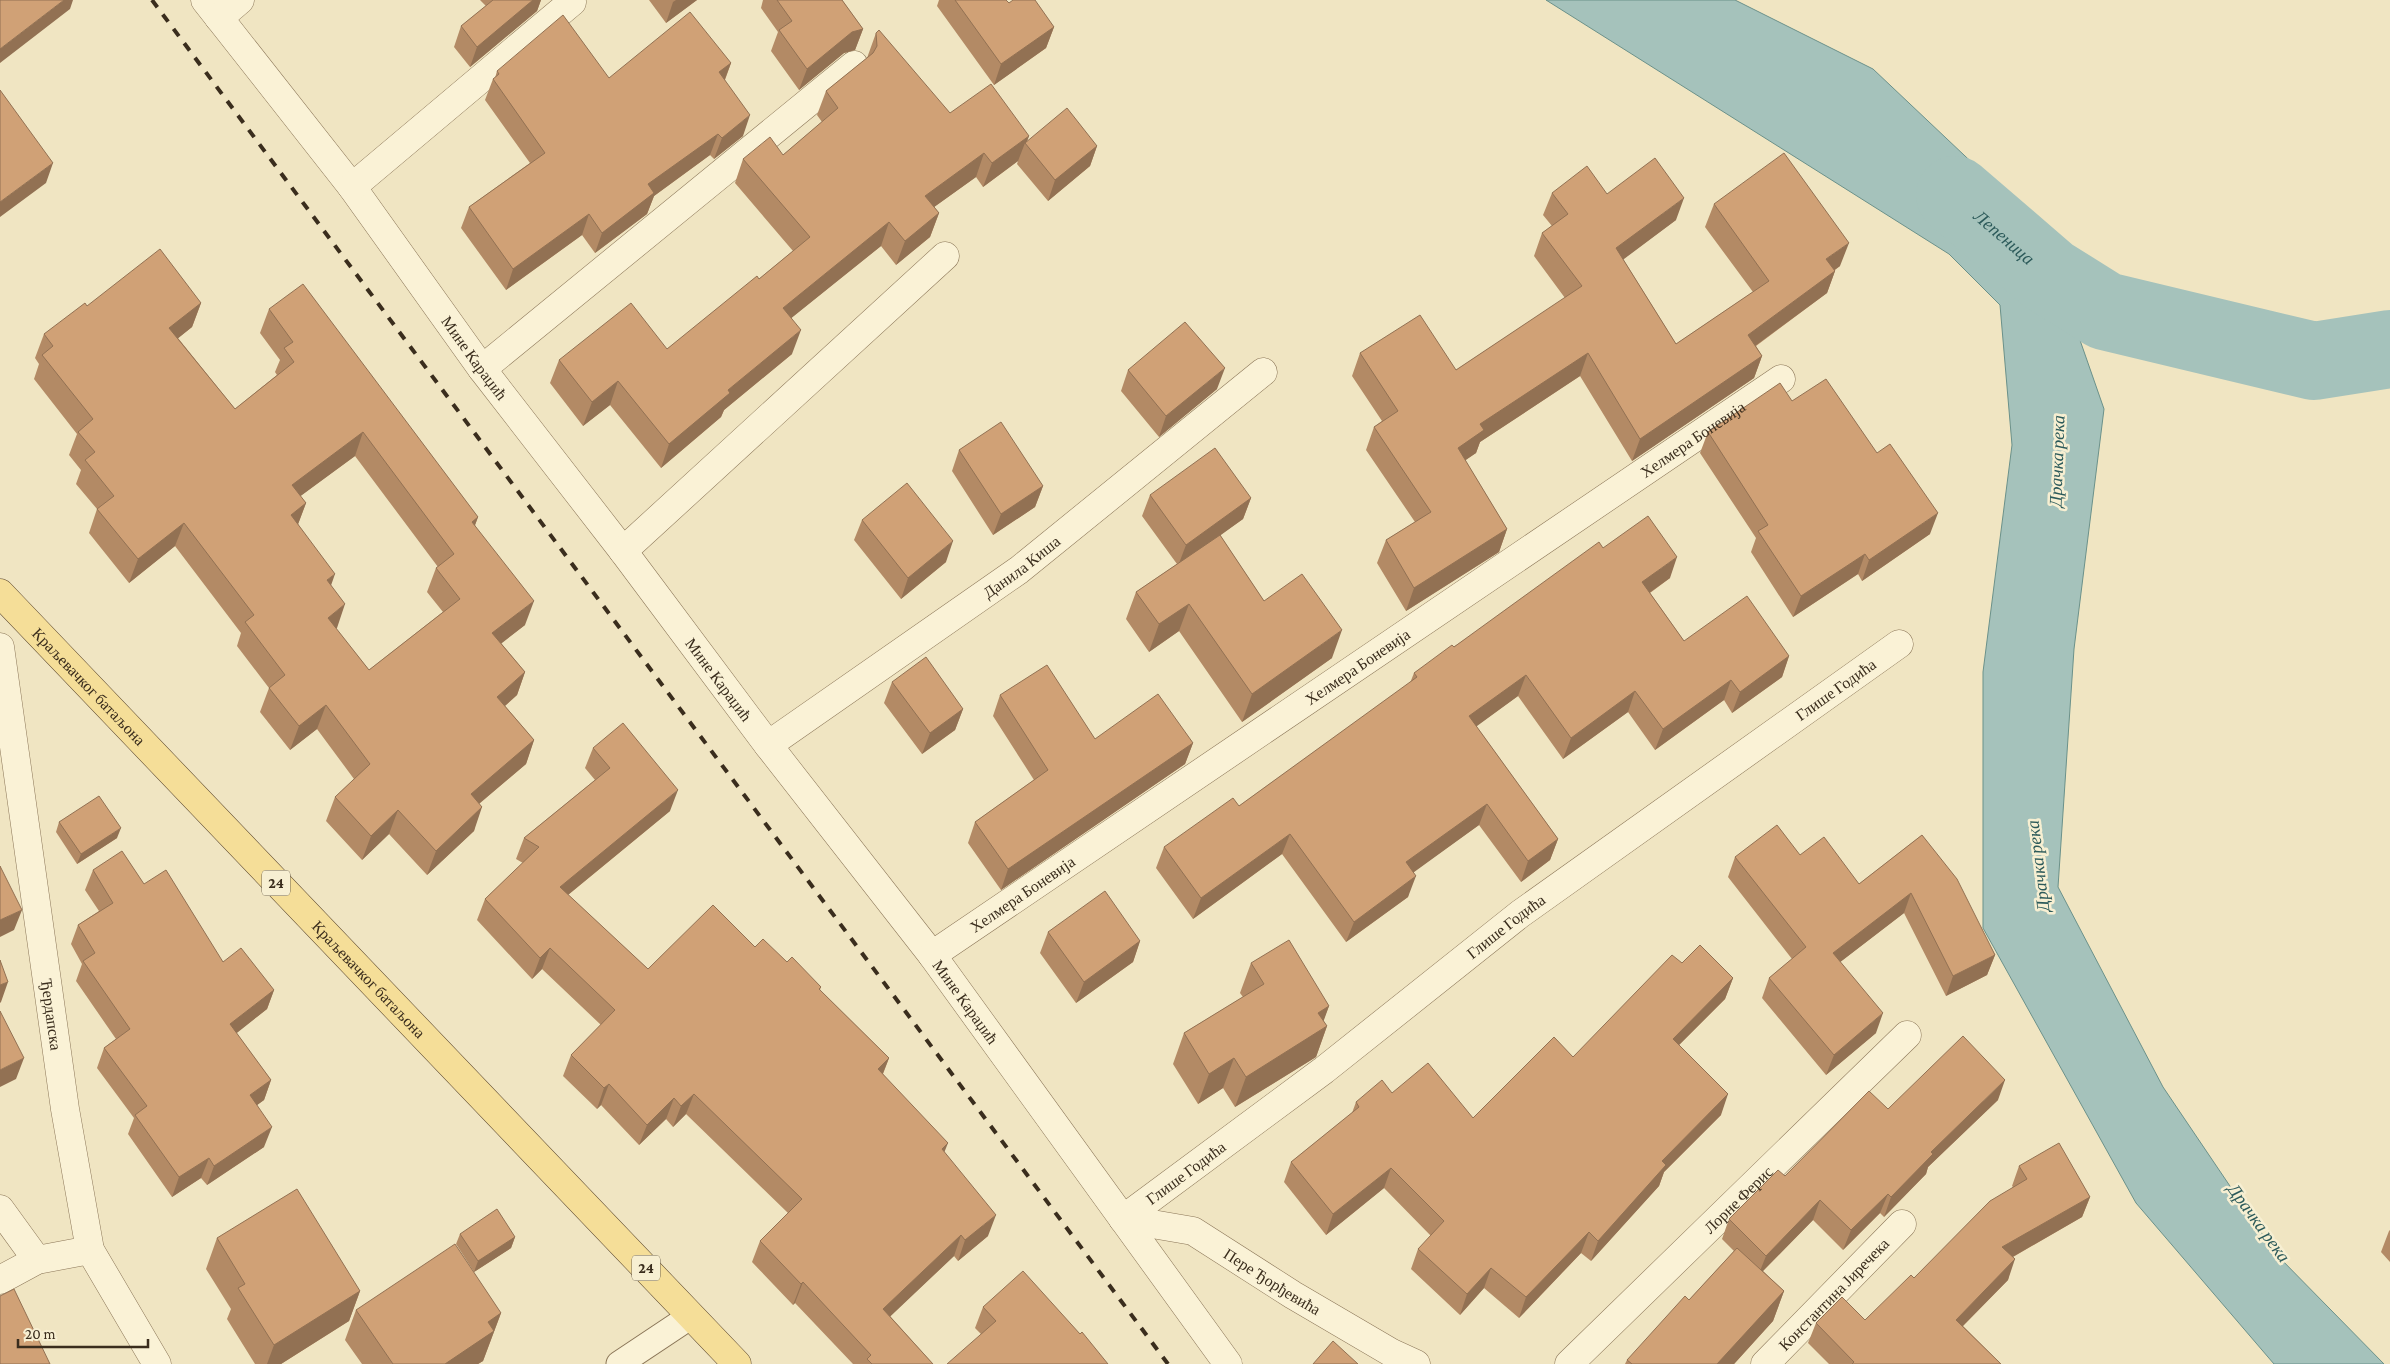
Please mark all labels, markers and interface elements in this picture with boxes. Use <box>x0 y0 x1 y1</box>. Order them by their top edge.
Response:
water label: Лепеница <box>1969 205 2039 269</box>
street label: Мине Караџић <box>438 313 510 403</box>
street label: Хелмера Боневија <box>1637 398 1748 481</box>
water label: Драчка река <box>2045 415 2069 509</box>
street label: Данила Киша <box>980 532 1063 602</box>
street label: Краљевачког батаљона <box>29 625 149 749</box>
street label: Хелмера Боневија <box>1302 625 1413 708</box>
street label: Мине Караџић <box>682 635 755 725</box>
street label: Глише Годића <box>1792 655 1879 724</box>
water label: Драчка река <box>2022 819 2054 915</box>
street label: Хелмера Боневија <box>967 853 1078 936</box>
road number: 24 <box>262 870 290 896</box>
street label: Глише Годића <box>1464 891 1548 962</box>
street label: Краљевачког батаљона <box>309 917 428 1041</box>
street label: Мине Караџић <box>929 957 1001 1047</box>
street label: Ђердапска <box>37 977 65 1051</box>
street label: Глише Годића <box>1143 1138 1229 1208</box>
street label: Лорне Ферис <box>1701 1163 1776 1237</box>
water label: Драчка река <box>2223 1178 2294 1266</box>
street label: Константина Јиречека <box>1775 1235 1892 1354</box>
street label: Пере Ђорђевића <box>1221 1245 1324 1318</box>
road number: 24 <box>632 1256 660 1280</box>
scale bar <box>18 1316 148 1348</box>
text: 20 m <box>25 1326 56 1342</box>

